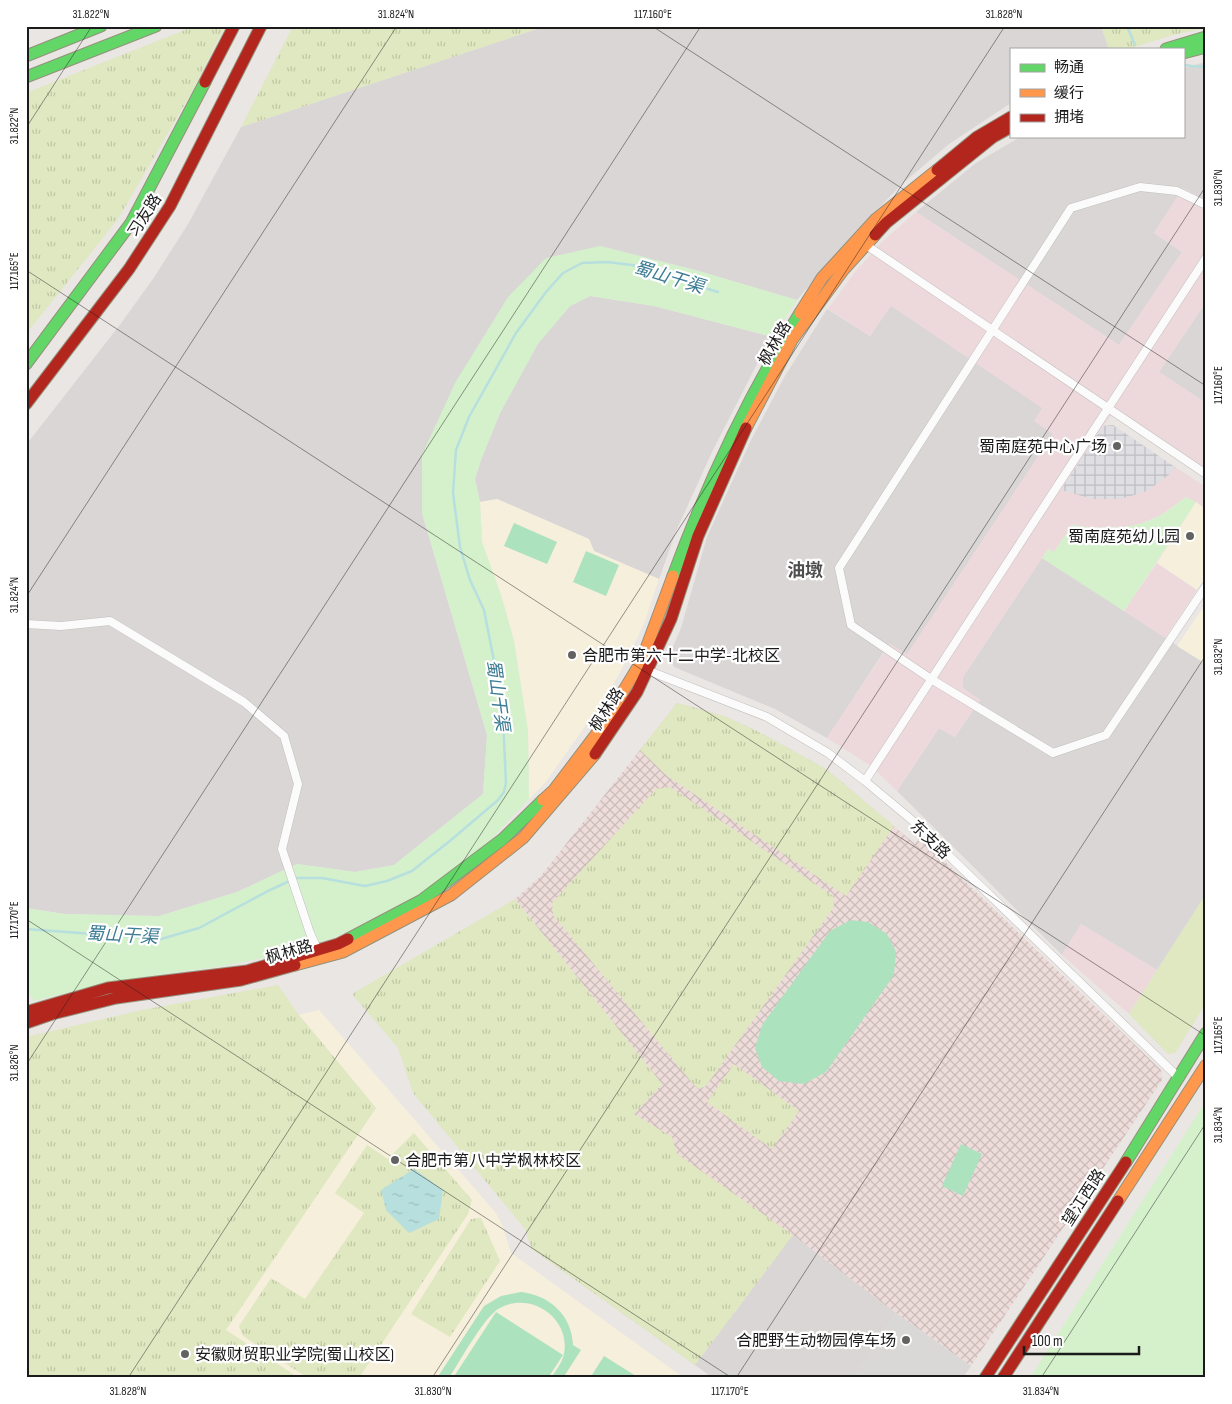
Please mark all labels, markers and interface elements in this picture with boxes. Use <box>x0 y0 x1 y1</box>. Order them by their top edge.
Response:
text: 31.822°N <box>73 7 109 22</box>
text: 31.824°N <box>378 7 414 22</box>
text: 117.160°E <box>634 7 672 22</box>
text: 31.828°N <box>986 7 1022 22</box>
legend <box>1010 48 1184 138</box>
text: 畅通 <box>1054 58 1084 77</box>
text: 缓行 <box>1054 84 1084 103</box>
text: 31.822°N <box>7 108 22 144</box>
text: 拥堵 <box>1054 108 1084 127</box>
text: 31.830°N <box>1211 169 1226 207</box>
street label: 习友路 <box>124 190 166 241</box>
text: 117.165°E <box>7 252 22 290</box>
water label: 蜀山干渠 <box>631 257 709 299</box>
street label: 枫林路 <box>755 318 796 369</box>
text: 117.160°E <box>1211 366 1226 404</box>
place label: 蜀南庭苑中心广场 <box>979 438 1107 457</box>
marker: 蜀南庭苑中心广场 <box>1111 440 1123 452</box>
place label: 蜀南庭苑幼儿园 <box>1068 528 1180 547</box>
marker: 蜀南庭苑幼儿园 <box>1184 530 1196 542</box>
district label: 油墩 <box>787 560 823 581</box>
text: 31.824°N <box>7 577 22 613</box>
text: 31.832°N <box>1211 639 1226 675</box>
place label: 合肥市第六十二中学-北校区 <box>582 647 780 666</box>
marker: 合肥市第六十二中学-北校区 <box>566 649 578 661</box>
water label: 蜀山干渠 <box>482 658 513 735</box>
street label: 枫林路 <box>586 685 628 735</box>
street label: 东支路 <box>906 817 954 864</box>
text: 117.170°E <box>7 901 22 939</box>
water label: 蜀山干渠 <box>85 923 161 948</box>
street label: 枫林路 <box>264 937 315 968</box>
text: 117.165°E <box>1211 1016 1226 1054</box>
text: 31.826°N <box>7 1044 22 1082</box>
text: 31.834°N <box>1211 1107 1226 1143</box>
place label: 合肥市第八中学枫林校区 <box>405 1152 581 1171</box>
marker: 合肥市第八中学枫林校区 <box>389 1154 401 1166</box>
street label: 望江西路 <box>1059 1166 1110 1230</box>
scale bar <box>1024 1324 1140 1356</box>
place label: 合肥野生动物园停车场 <box>736 1332 896 1351</box>
text: 100 m <box>1032 1332 1063 1351</box>
marker: 合肥野生动物园停车场 <box>900 1334 912 1346</box>
place label: 安徽财贸职业学院(蜀山校区) <box>195 1346 394 1365</box>
marker: 安徽财贸职业学院(蜀山校区) <box>179 1348 191 1360</box>
text: 31.828°N <box>110 1384 146 1399</box>
text: 31.830°N <box>414 1384 452 1399</box>
text: 117.170°E <box>711 1384 749 1399</box>
text: 31.834°N <box>1023 1384 1059 1399</box>

